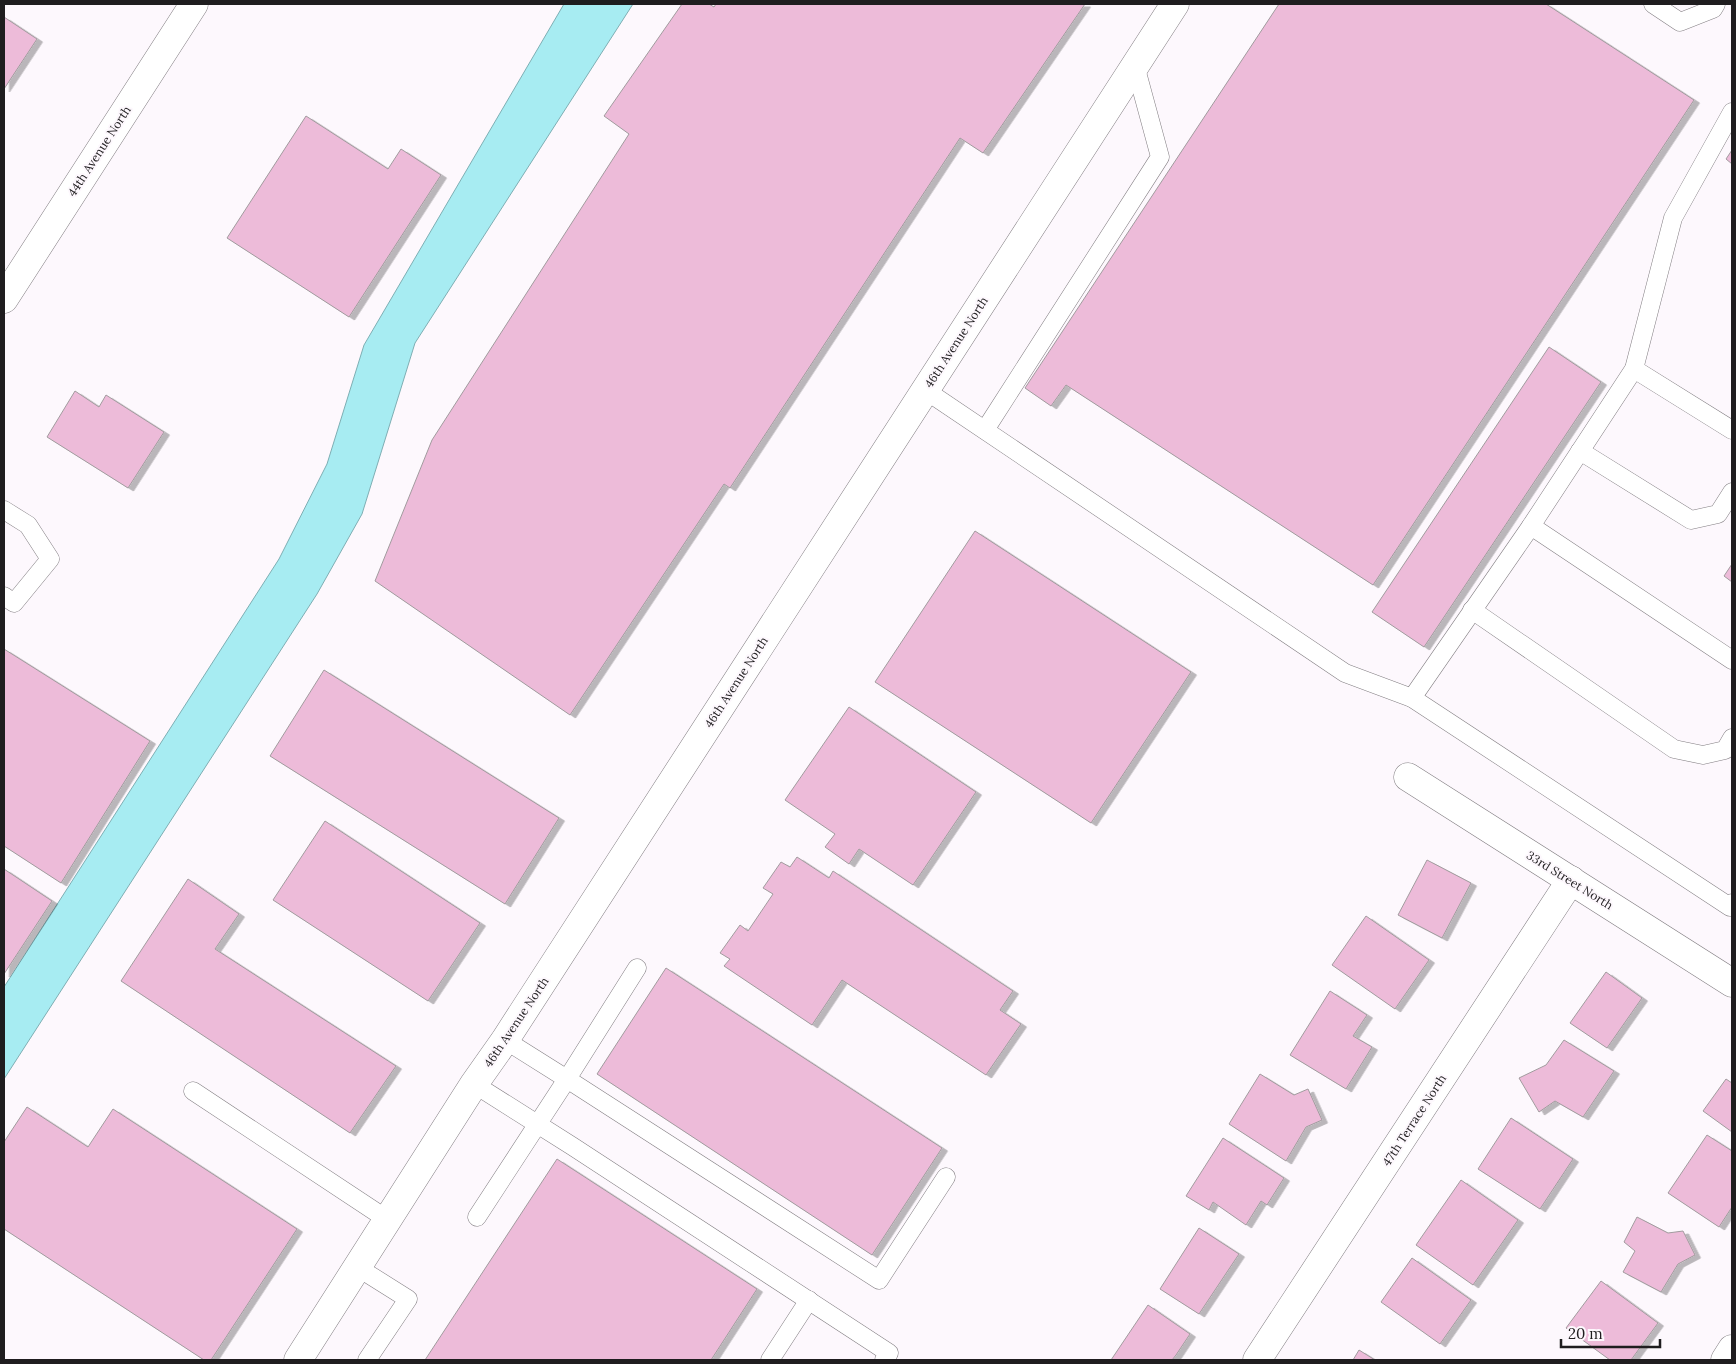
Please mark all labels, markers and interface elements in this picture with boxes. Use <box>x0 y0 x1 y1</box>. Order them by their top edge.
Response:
street label: 44th Avenue North <box>64 103 134 199</box>
street label: 46th Avenue North <box>921 294 991 390</box>
street label: 46th Avenue North <box>701 634 771 730</box>
street label: 33rd Street North <box>1524 847 1616 913</box>
street label: 46th Avenue North <box>480 974 552 1070</box>
street label: 47th Terrace North <box>1379 1071 1449 1169</box>
scale bar <box>1561 1316 1660 1348</box>
text: 20 m <box>1568 1324 1603 1343</box>

